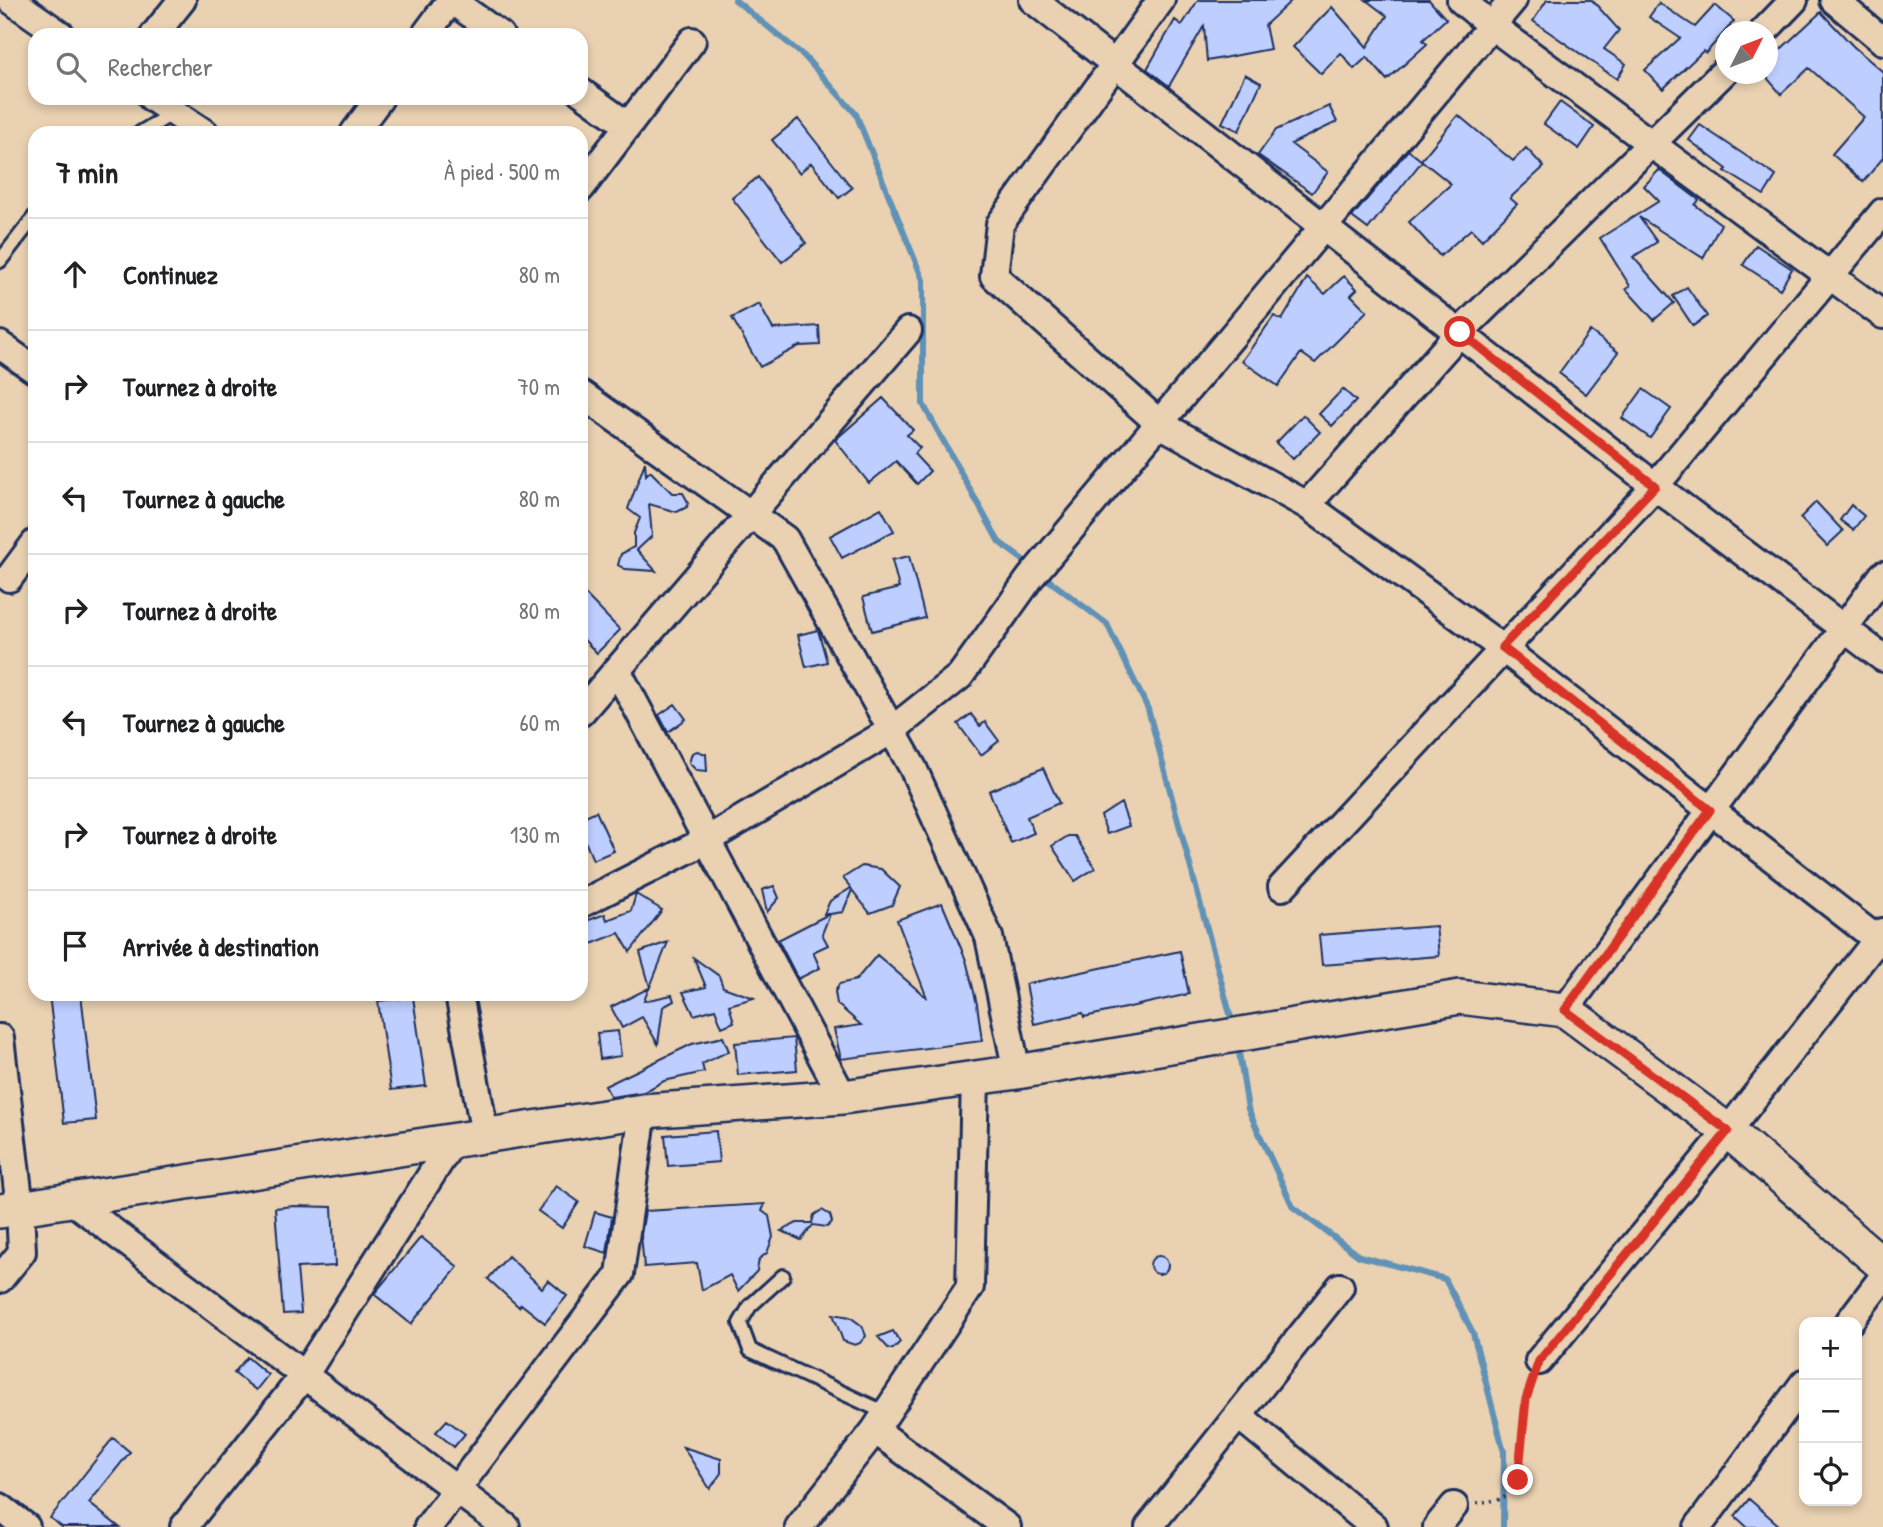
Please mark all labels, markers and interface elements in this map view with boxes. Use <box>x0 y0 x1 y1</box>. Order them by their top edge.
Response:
north arrow <box>1715 21 1778 84</box>
search box <box>28 28 588 105</box>
icon: search <box>52 48 90 86</box>
text: Rechercher <box>108 49 213 84</box>
text: 7 min <box>56 152 118 192</box>
text: À pied · 500 m <box>444 156 560 187</box>
icon: ahead <box>56 255 94 293</box>
text: Continuez <box>123 257 218 292</box>
text: 80 m <box>519 259 560 290</box>
route start <box>1444 316 1475 347</box>
icon: right <box>56 367 94 405</box>
text: Tournez à droite <box>123 369 277 404</box>
text: 70 m <box>517 371 560 402</box>
icon: left <box>56 479 94 517</box>
text: Tournez à gauche <box>123 481 285 516</box>
text: 80 m <box>519 483 560 514</box>
icon: right <box>56 591 94 629</box>
text: Tournez à droite <box>123 593 277 628</box>
text: 80 m <box>519 595 560 626</box>
icon: left <box>56 703 94 741</box>
text: Tournez à gauche <box>123 705 285 740</box>
text: 60 m <box>520 707 560 738</box>
icon: right <box>56 815 94 853</box>
text: Tournez à droite <box>123 817 277 852</box>
text: 130 m <box>510 819 560 850</box>
icon: arrive <box>56 927 94 965</box>
text: Arrivée à destination <box>123 929 319 964</box>
map controls <box>1799 1317 1862 1506</box>
button: + <box>1799 1317 1862 1380</box>
button: − <box>1799 1380 1862 1443</box>
button: locate <box>1799 1443 1862 1506</box>
route end <box>1502 1464 1533 1495</box>

